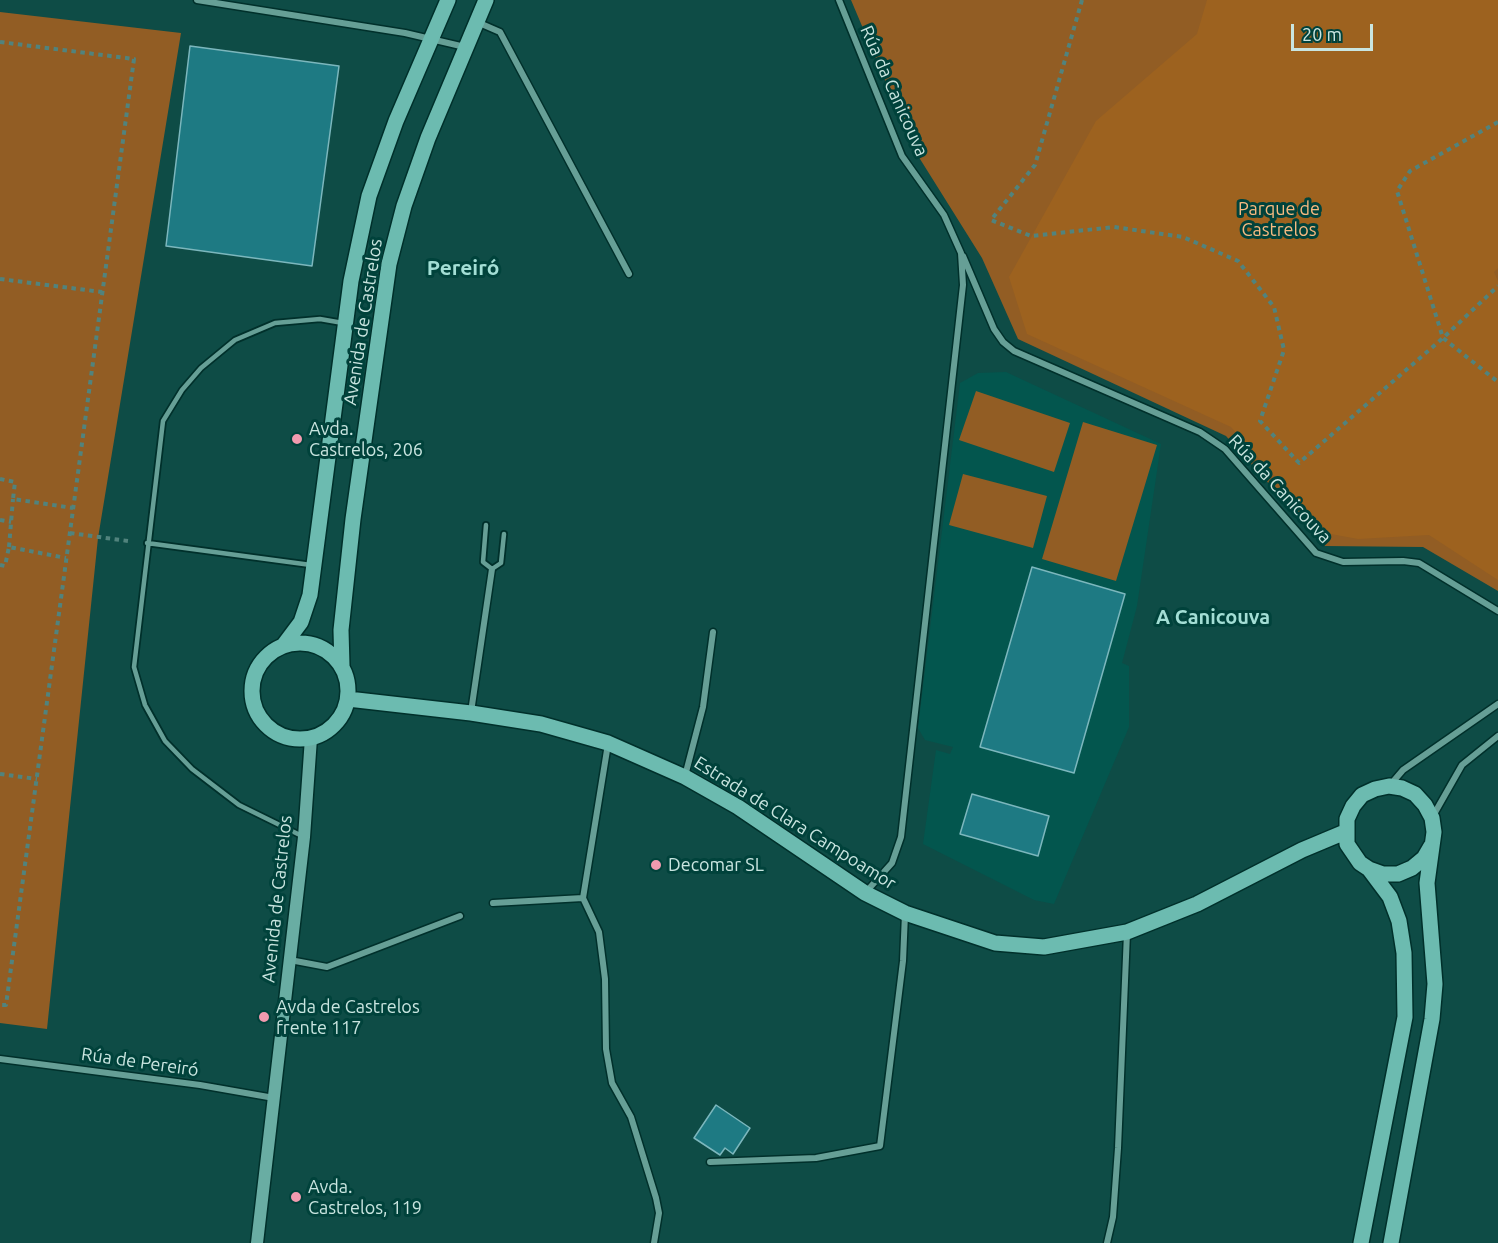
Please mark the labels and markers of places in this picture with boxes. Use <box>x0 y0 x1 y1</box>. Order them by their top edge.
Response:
place label: Avda. Castrelos, 206 <box>309 418 423 460</box>
marker: Avda. Castrelos, 206 <box>290 432 304 446</box>
place label: Decomar SL <box>668 854 764 876</box>
marker: Decomar SL <box>649 858 663 872</box>
place label: Avda de Castrelos frente 117 <box>276 996 420 1038</box>
marker: Avda de Castrelos frente 117 <box>257 1010 271 1024</box>
place label: Avda. Castrelos, 119 <box>308 1176 422 1218</box>
marker: Avda. Castrelos, 119 <box>289 1190 303 1204</box>

